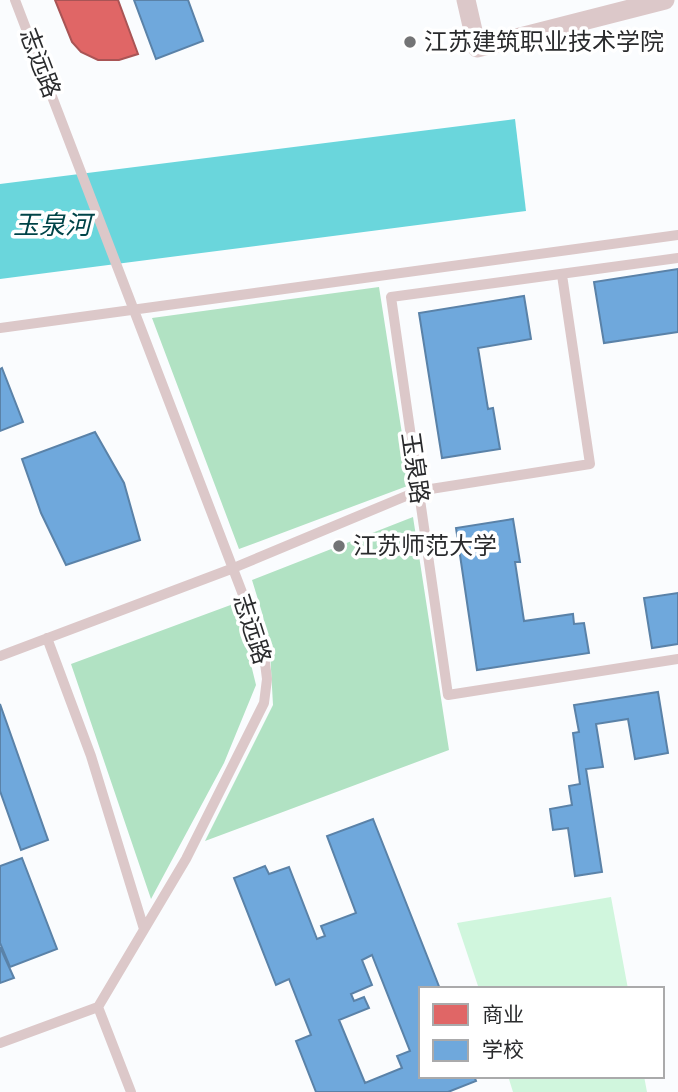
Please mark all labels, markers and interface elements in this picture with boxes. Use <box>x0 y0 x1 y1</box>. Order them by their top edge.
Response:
street label: 志远路 <box>11 23 70 103</box>
place label: 江苏建筑职业技术学院 <box>424 24 664 59</box>
marker: 江苏建筑职业技术学院 <box>402 34 418 50</box>
water label: 玉泉河 <box>13 206 96 244</box>
street label: 玉泉路 <box>393 430 438 506</box>
place label: 江苏师范大学 <box>353 528 497 563</box>
marker: 江苏师范大学 <box>331 538 347 554</box>
street label: 志远路 <box>225 589 280 668</box>
legend <box>419 987 664 1078</box>
text: 商业 <box>482 1000 524 1030</box>
text: 学校 <box>482 1035 524 1065</box>

